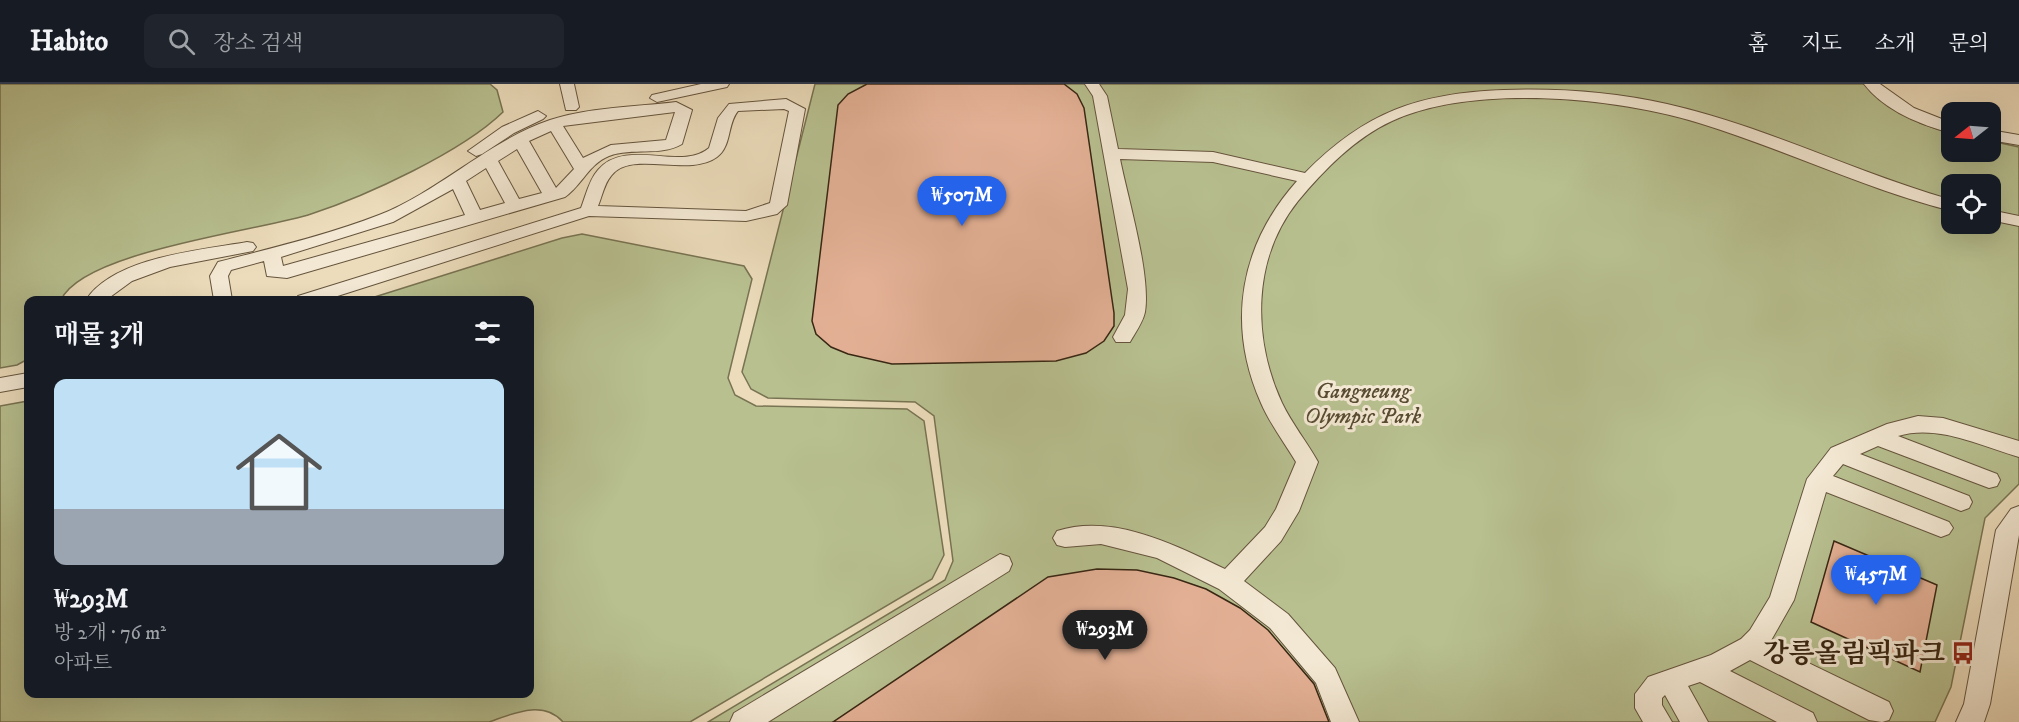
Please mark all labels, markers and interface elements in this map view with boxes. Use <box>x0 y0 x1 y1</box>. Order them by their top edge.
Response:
search box <box>144 14 564 68</box>
text: Habito <box>30 24 108 59</box>
icon: search <box>165 25 198 58</box>
text: 장소 검색 <box>213 30 303 57</box>
text: 홈 <box>1748 31 1768 57</box>
text: 지도 <box>1801 31 1842 57</box>
text: 소개 <box>1875 31 1915 57</box>
text: 문의 <box>1948 31 1989 57</box>
north arrow <box>1941 102 2001 162</box>
map controls <box>1941 102 2001 234</box>
button: locate <box>1941 174 2001 234</box>
pin: ₩507M <box>920 176 1004 227</box>
text: ₩507M <box>931 183 993 208</box>
icon: filters <box>471 316 504 349</box>
text: 매물 3개 <box>54 319 145 352</box>
park label: Gangneung Olympic Park <box>1305 378 1422 430</box>
icon: home <box>225 418 333 526</box>
pin: ₩457M <box>1834 555 1918 606</box>
text: ₩457M <box>1845 562 1907 587</box>
text: ₩293M <box>54 583 129 616</box>
pin: ₩293M <box>1063 610 1147 661</box>
text: ₩293M <box>1076 617 1134 642</box>
text: 방 2개 · 76 m² <box>54 621 166 646</box>
place label: 강릉올림픽파크 <box>1762 637 1945 671</box>
bus stop icon: 강릉올림픽파크 <box>1950 640 1976 666</box>
text: 아파트 <box>54 651 112 676</box>

